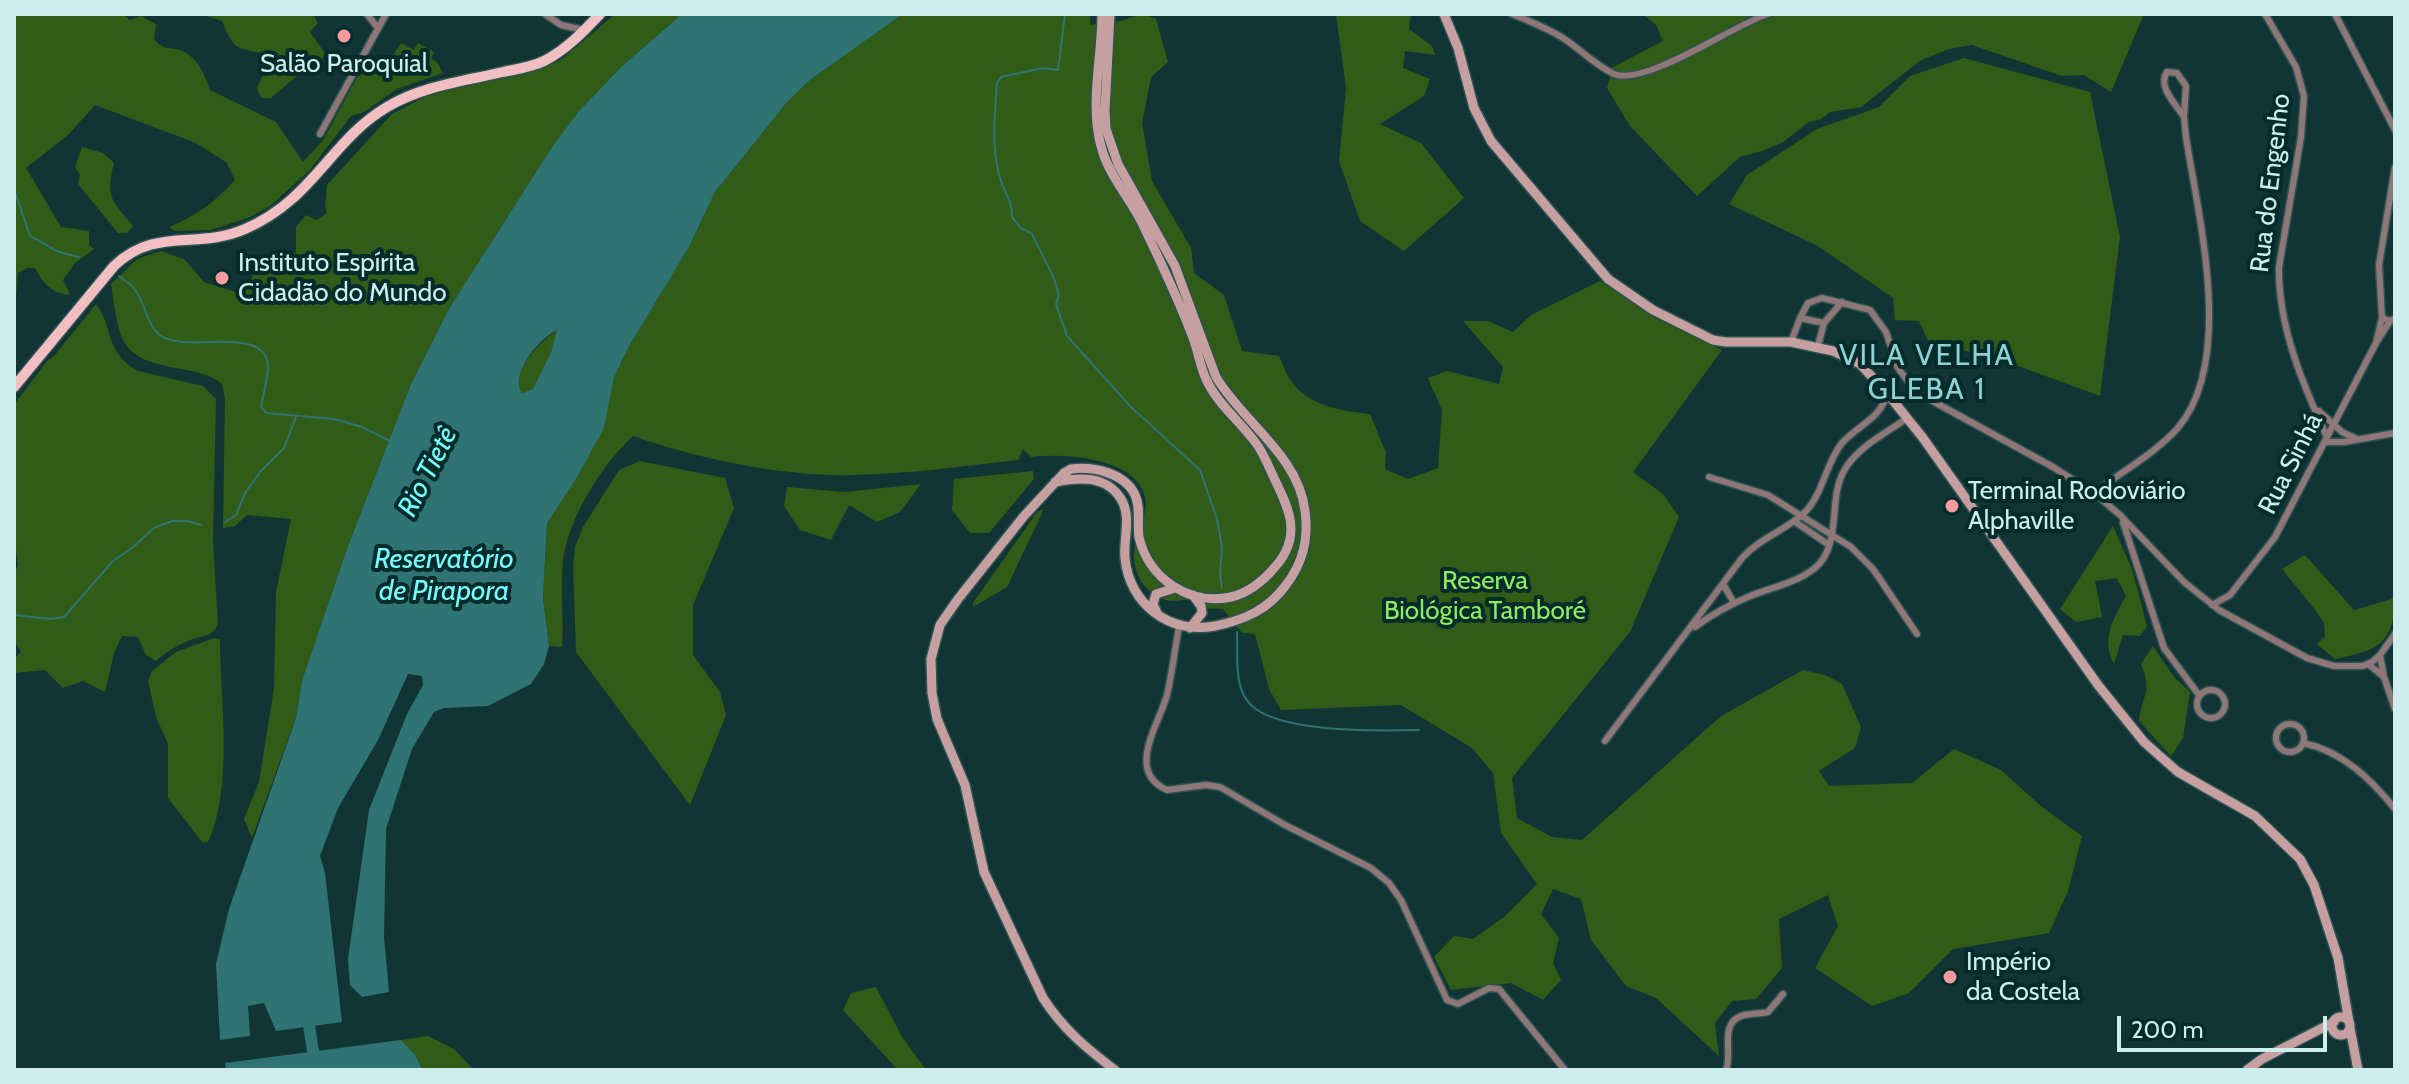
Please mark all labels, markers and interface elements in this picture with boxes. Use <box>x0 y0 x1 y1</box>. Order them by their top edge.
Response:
marker: Salão Paroquial <box>335 27 353 45</box>
place label: Salão Paroquial <box>260 48 428 80</box>
street label: Rua do Engenho <box>2245 92 2297 274</box>
place label: Instituto Espírita Cidadão do Mundo <box>238 247 447 308</box>
marker: Instituto Espírita Cidadão do Mundo <box>213 269 231 287</box>
district label: VILA VELHA GLEBA 1 <box>1839 338 2015 408</box>
street label: Rua Sinhá <box>2252 408 2330 520</box>
water label: Rio Tietê <box>391 422 465 522</box>
place label: Terminal Rodoviário Alphaville <box>1968 475 2185 536</box>
marker: Terminal Rodoviário Alphaville <box>1943 497 1961 515</box>
water label: Reservatório de Pirapora <box>374 543 514 609</box>
park label: Reserva Biológica Tamboré <box>1384 565 1586 626</box>
place label: Império da Costela <box>1966 946 2080 1008</box>
marker: Império da Costela <box>1941 968 1959 986</box>
scale bar <box>2121 1000 2331 1050</box>
text: 200 m <box>2131 1015 2204 1044</box>

